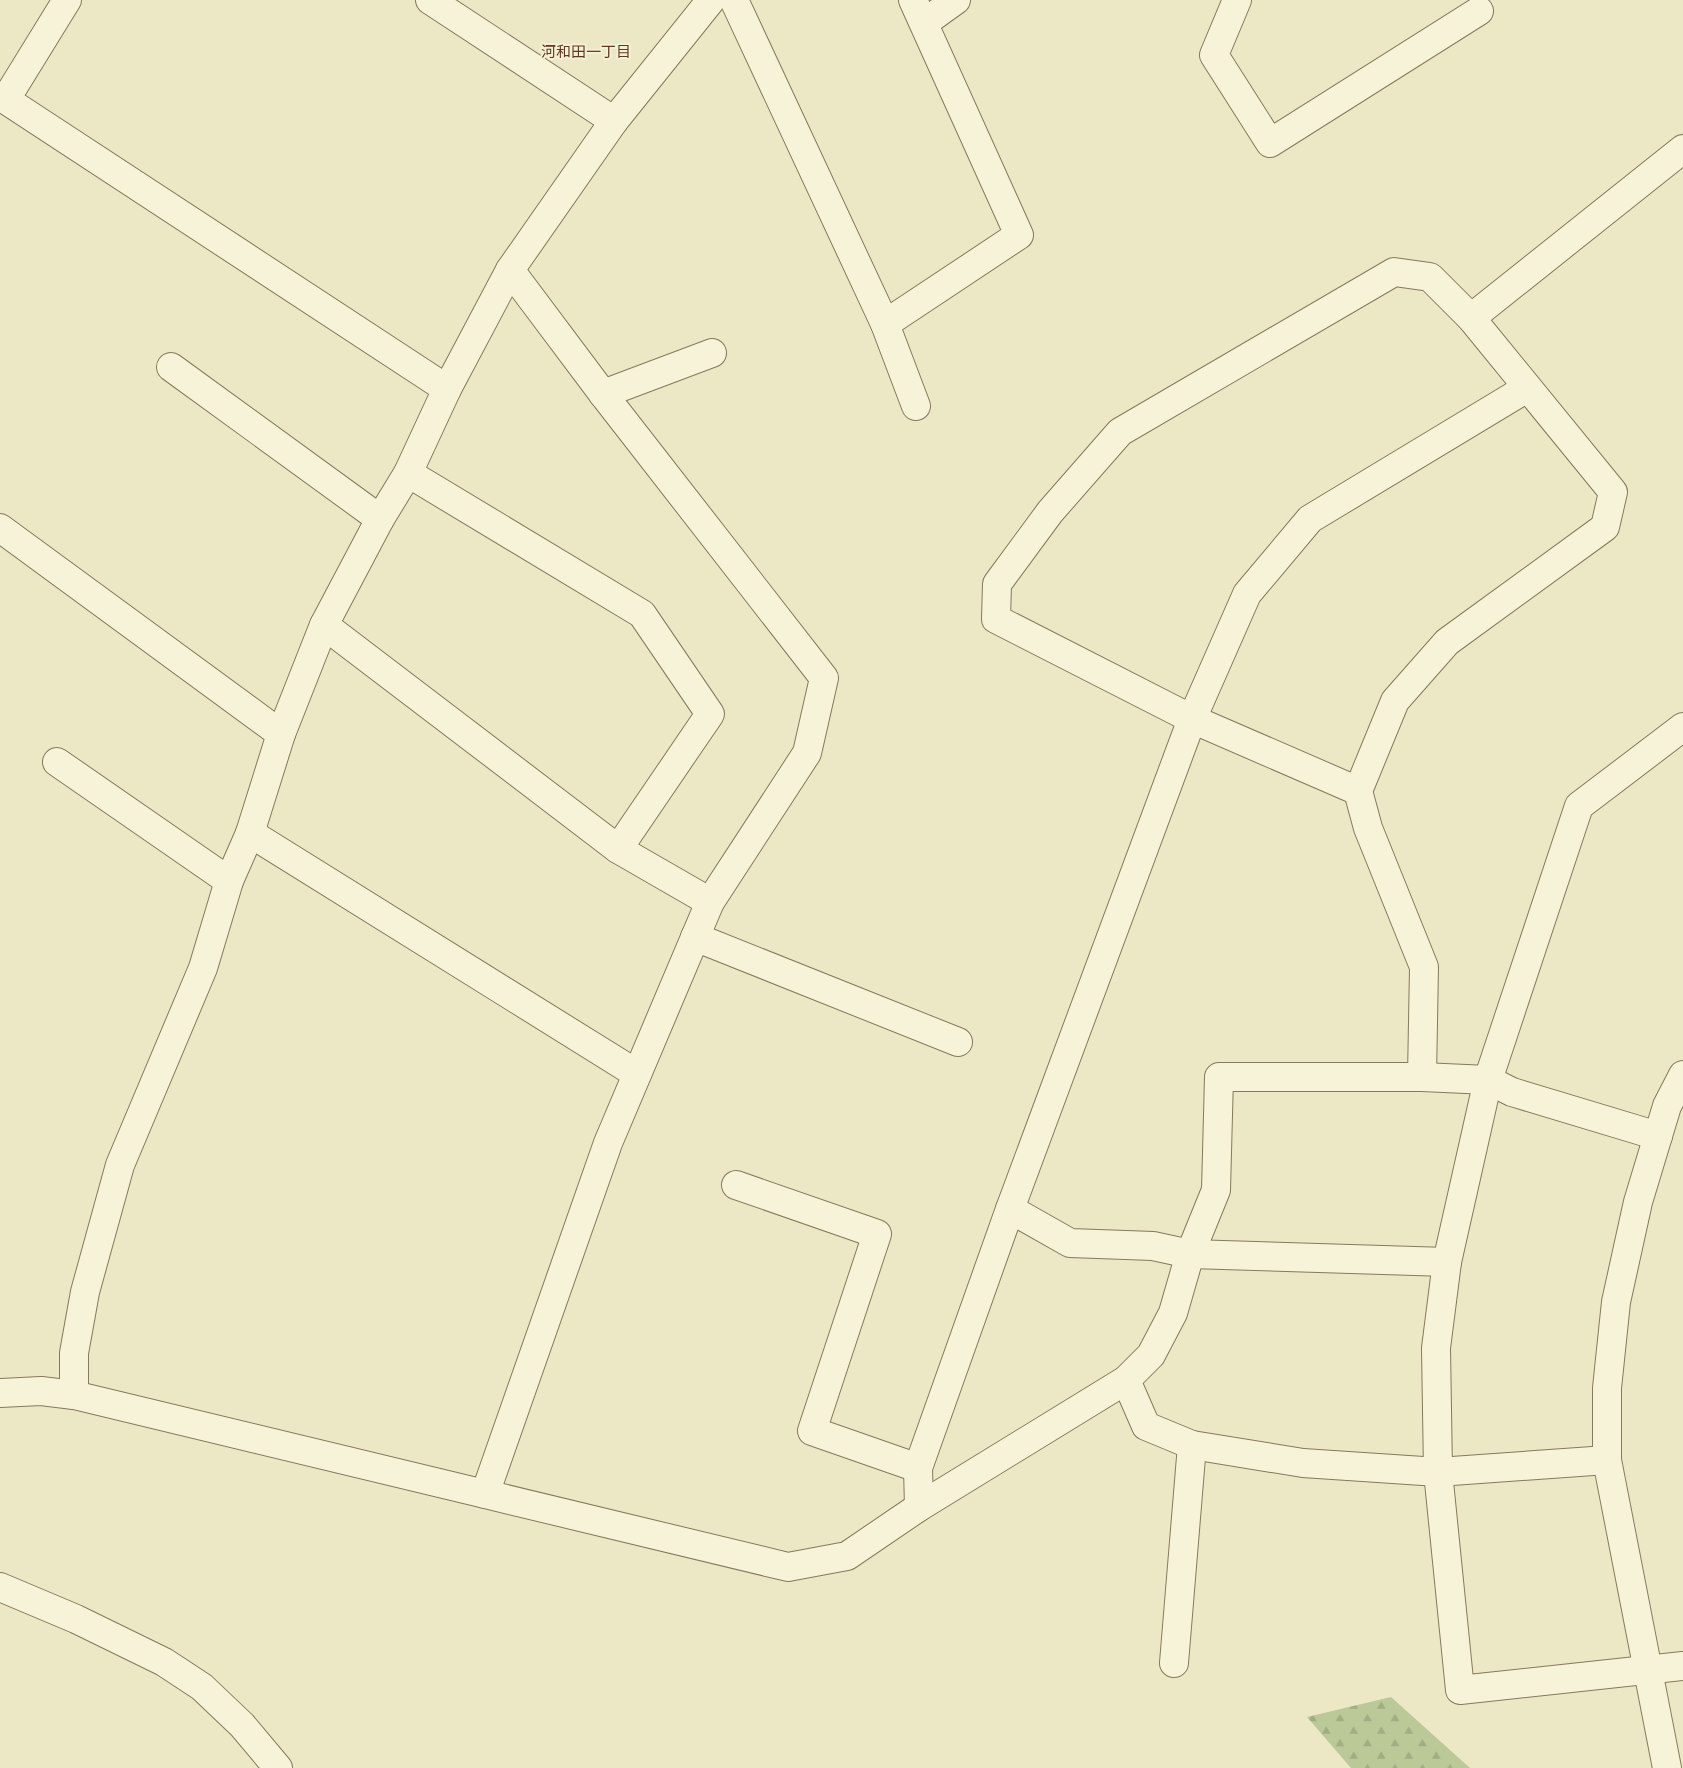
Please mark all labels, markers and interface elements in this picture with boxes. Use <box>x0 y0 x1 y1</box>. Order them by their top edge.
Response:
district label: 河和田一丁目 <box>541 41 631 61</box>

